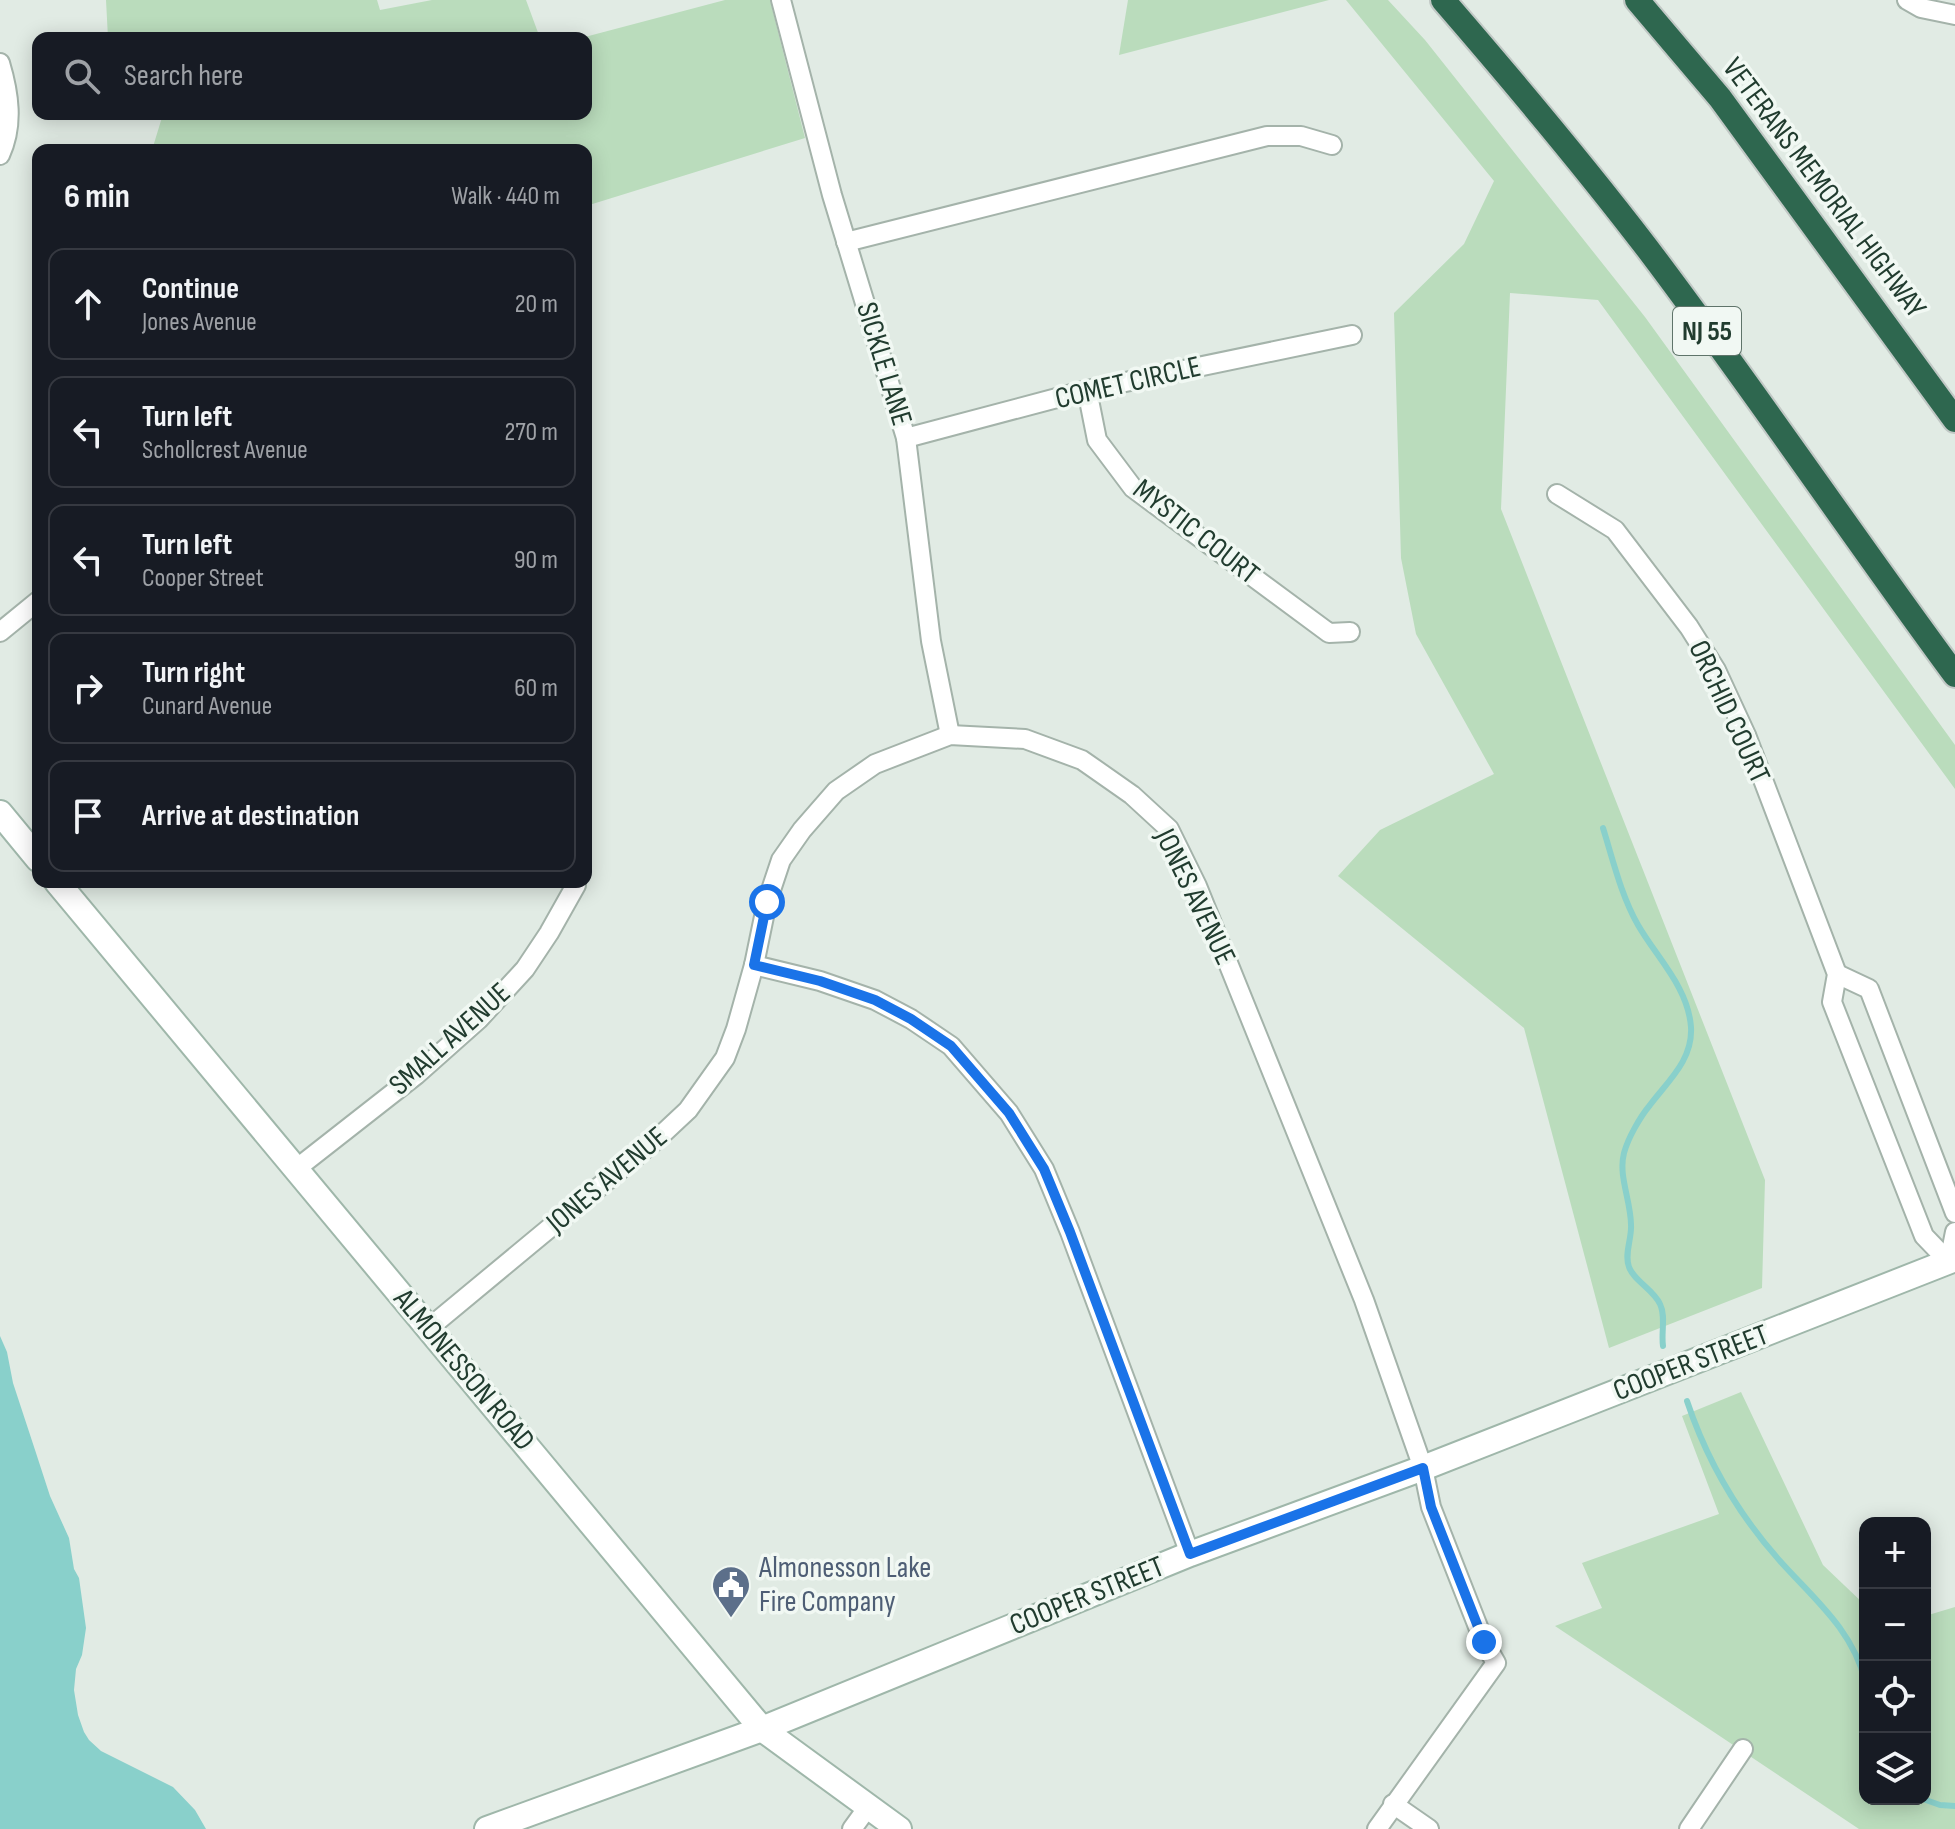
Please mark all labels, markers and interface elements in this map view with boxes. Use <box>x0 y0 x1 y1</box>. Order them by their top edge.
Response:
search box <box>32 32 592 120</box>
street label: VETERANS MEMORIAL HIGHWAY <box>1715 51 1934 325</box>
icon: search <box>60 54 104 98</box>
text: Search here <box>124 58 243 94</box>
text: 6 min <box>64 176 130 217</box>
text: Walk · 440 m <box>451 181 560 212</box>
text: Continue <box>142 271 239 307</box>
icon: ahead <box>66 282 110 326</box>
text: 20 m <box>515 289 558 320</box>
street label: SICKLE LANE <box>848 298 920 430</box>
text: Jones Avenue <box>142 307 257 338</box>
road number: NJ 55 <box>1673 307 1741 355</box>
street label: COMET CIRCLE <box>1052 349 1204 417</box>
text: Turn left <box>142 399 232 435</box>
icon: left <box>66 410 110 454</box>
text: 270 m <box>505 417 558 448</box>
text: Schollcrest Avenue <box>142 435 308 466</box>
street label: MYSTIC COURT <box>1126 472 1266 592</box>
text: Turn left <box>142 527 232 563</box>
icon: left <box>66 538 110 582</box>
text: 90 m <box>514 545 558 576</box>
text: Cooper Street <box>142 563 264 594</box>
street label: ORCHID COURT <box>1680 635 1778 789</box>
text: Turn right <box>142 655 245 691</box>
icon: right <box>66 666 110 710</box>
text: 60 m <box>514 673 558 704</box>
text: Cunard Avenue <box>142 691 272 722</box>
icon: arrive <box>66 794 110 838</box>
text: Arrive at destination <box>142 798 359 834</box>
street label: JONES AVENUE <box>1146 822 1243 971</box>
route start <box>749 884 785 920</box>
street label: SMALL AVENUE <box>382 975 518 1103</box>
street label: JONES AVENUE <box>539 1119 675 1242</box>
street label: ALMONESSON ROAD <box>385 1281 542 1458</box>
street label: COOPER STREET <box>1608 1317 1774 1409</box>
map controls <box>1859 1517 1931 1805</box>
button: + <box>1859 1517 1931 1589</box>
street label: COOPER STREET <box>1005 1549 1169 1643</box>
place label: Almonesson Lake Fire Company <box>758 1550 931 1620</box>
public building icon: Almonesson Lake Fire Company <box>710 1564 752 1619</box>
button: − <box>1859 1589 1931 1661</box>
route end <box>1466 1624 1502 1660</box>
button: locate <box>1859 1661 1931 1733</box>
button: layers <box>1859 1733 1931 1805</box>

